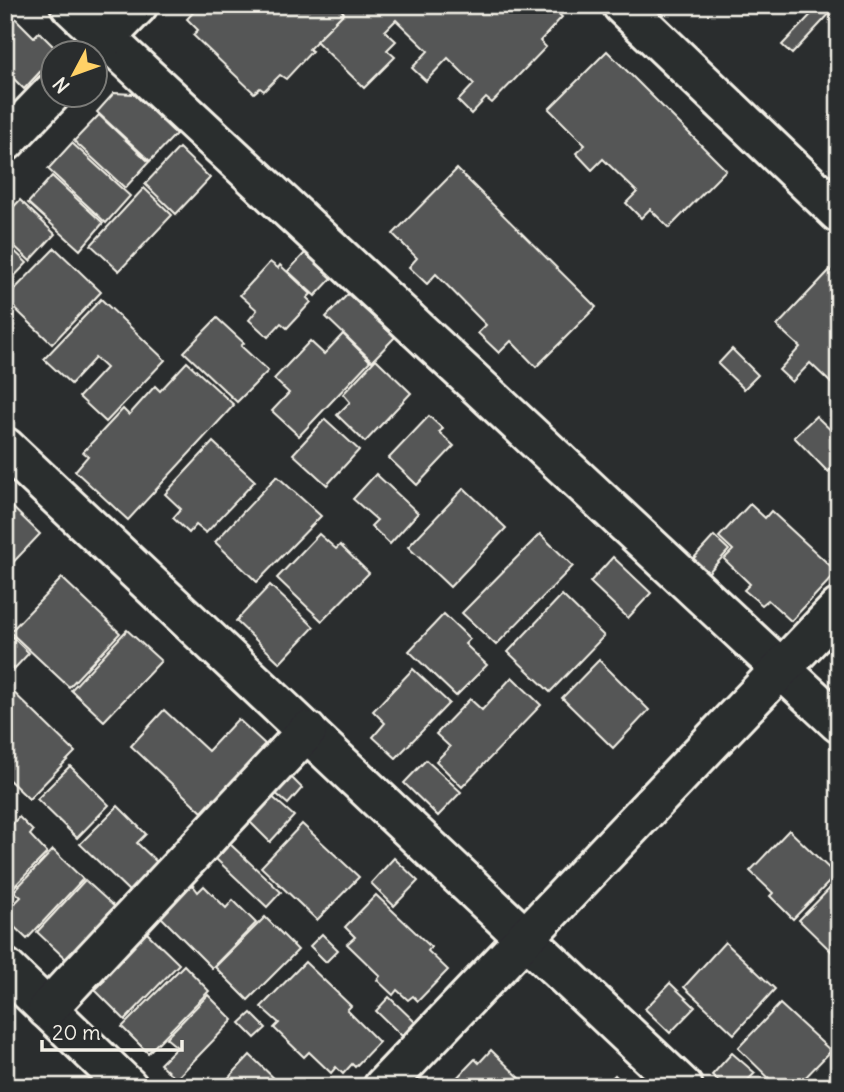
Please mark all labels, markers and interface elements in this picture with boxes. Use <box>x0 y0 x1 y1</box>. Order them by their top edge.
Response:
north arrow <box>38 38 108 108</box>
text: N <box>48 72 75 98</box>
scale bar <box>42 1008 182 1052</box>
text: 20 m <box>52 1019 101 1046</box>

